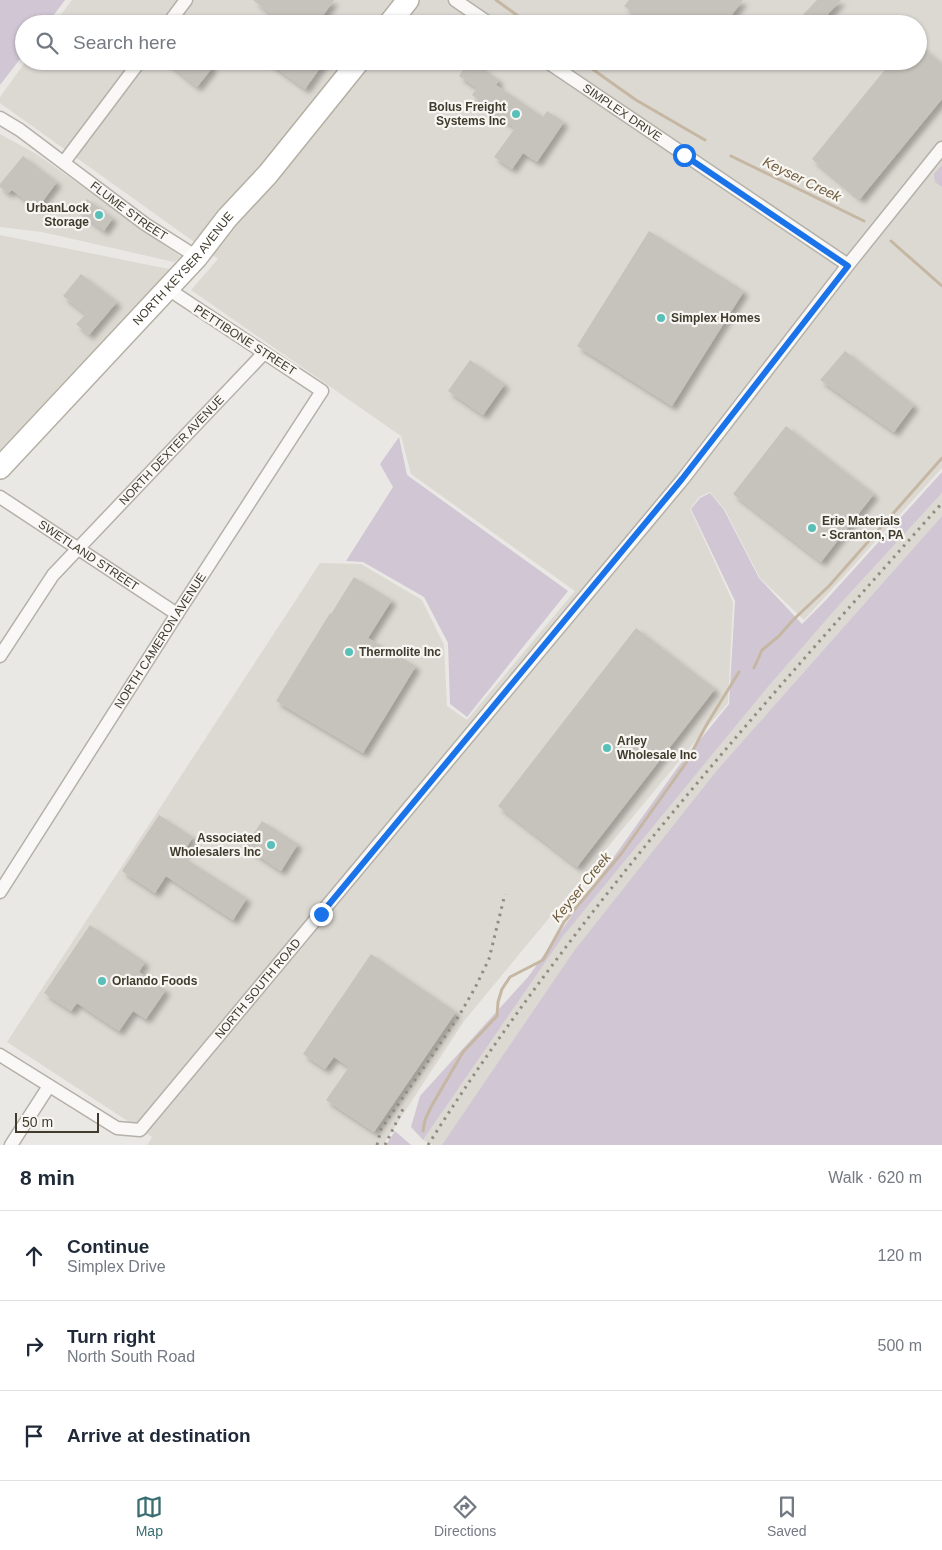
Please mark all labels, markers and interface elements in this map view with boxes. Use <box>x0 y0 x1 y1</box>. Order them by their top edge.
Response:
search box <box>15 15 927 70</box>
icon: search <box>33 29 61 57</box>
text: Search here <box>73 32 177 53</box>
street label: SIMPLEX DRIVE <box>580 81 664 144</box>
place label: Bolus Freight Systems Inc <box>429 100 506 128</box>
marker: Bolus Freight Systems Inc <box>510 108 522 120</box>
route start <box>673 144 696 167</box>
water label: Keyser Creek <box>760 153 845 205</box>
street label: FLUME STREET <box>88 178 170 244</box>
place label: UrbanLock Storage <box>26 201 89 229</box>
marker: UrbanLock Storage <box>93 209 105 221</box>
street label: NORTH KEYSER AVENUE <box>130 209 236 328</box>
street label: PETTIBONE STREET <box>191 302 299 379</box>
place label: Simplex Homes <box>671 311 761 325</box>
marker: Simplex Homes <box>655 312 667 324</box>
street label: NORTH DEXTER AVENUE <box>116 393 227 508</box>
place label: Erie Materials - Scranton, PA <box>822 514 904 542</box>
street label: SWETLAND STREET <box>36 517 142 594</box>
marker: Erie Materials - Scranton, PA <box>806 522 818 534</box>
street label: NORTH CAMERON AVENUE <box>112 570 209 711</box>
place label: Thermolite Inc <box>359 645 441 659</box>
marker: Thermolite Inc <box>343 646 355 658</box>
place label: Arley Wholesale Inc <box>617 734 697 762</box>
marker: Arley Wholesale Inc <box>601 742 613 754</box>
place label: Associated Wholesalers Inc <box>170 831 261 859</box>
marker: Associated Wholesalers Inc <box>265 839 277 851</box>
water label: Keyser Creek <box>548 848 615 925</box>
route end <box>310 903 333 926</box>
street label: NORTH SOUTH ROAD <box>212 936 304 1042</box>
place label: Orlando Foods <box>112 974 198 988</box>
marker: Orlando Foods <box>96 975 108 987</box>
scale bar <box>15 1110 99 1133</box>
text: 50 m <box>22 1114 53 1130</box>
text: 8 min <box>20 1166 75 1189</box>
text: Walk · 620 m <box>828 1169 922 1186</box>
text: Continue <box>67 1236 149 1257</box>
icon: ahead <box>20 1242 48 1270</box>
text: 120 m <box>878 1247 922 1264</box>
text: Simplex Drive <box>67 1258 166 1275</box>
text: Turn right <box>67 1326 155 1347</box>
icon: right <box>20 1332 48 1360</box>
text: 500 m <box>878 1337 922 1354</box>
text: North South Road <box>67 1348 195 1365</box>
icon: arrive <box>20 1422 48 1450</box>
text: Arrive at destination <box>67 1425 251 1446</box>
tab: Map <box>135 1493 163 1539</box>
tab: Directions <box>434 1493 496 1539</box>
tab: Saved <box>767 1493 807 1539</box>

